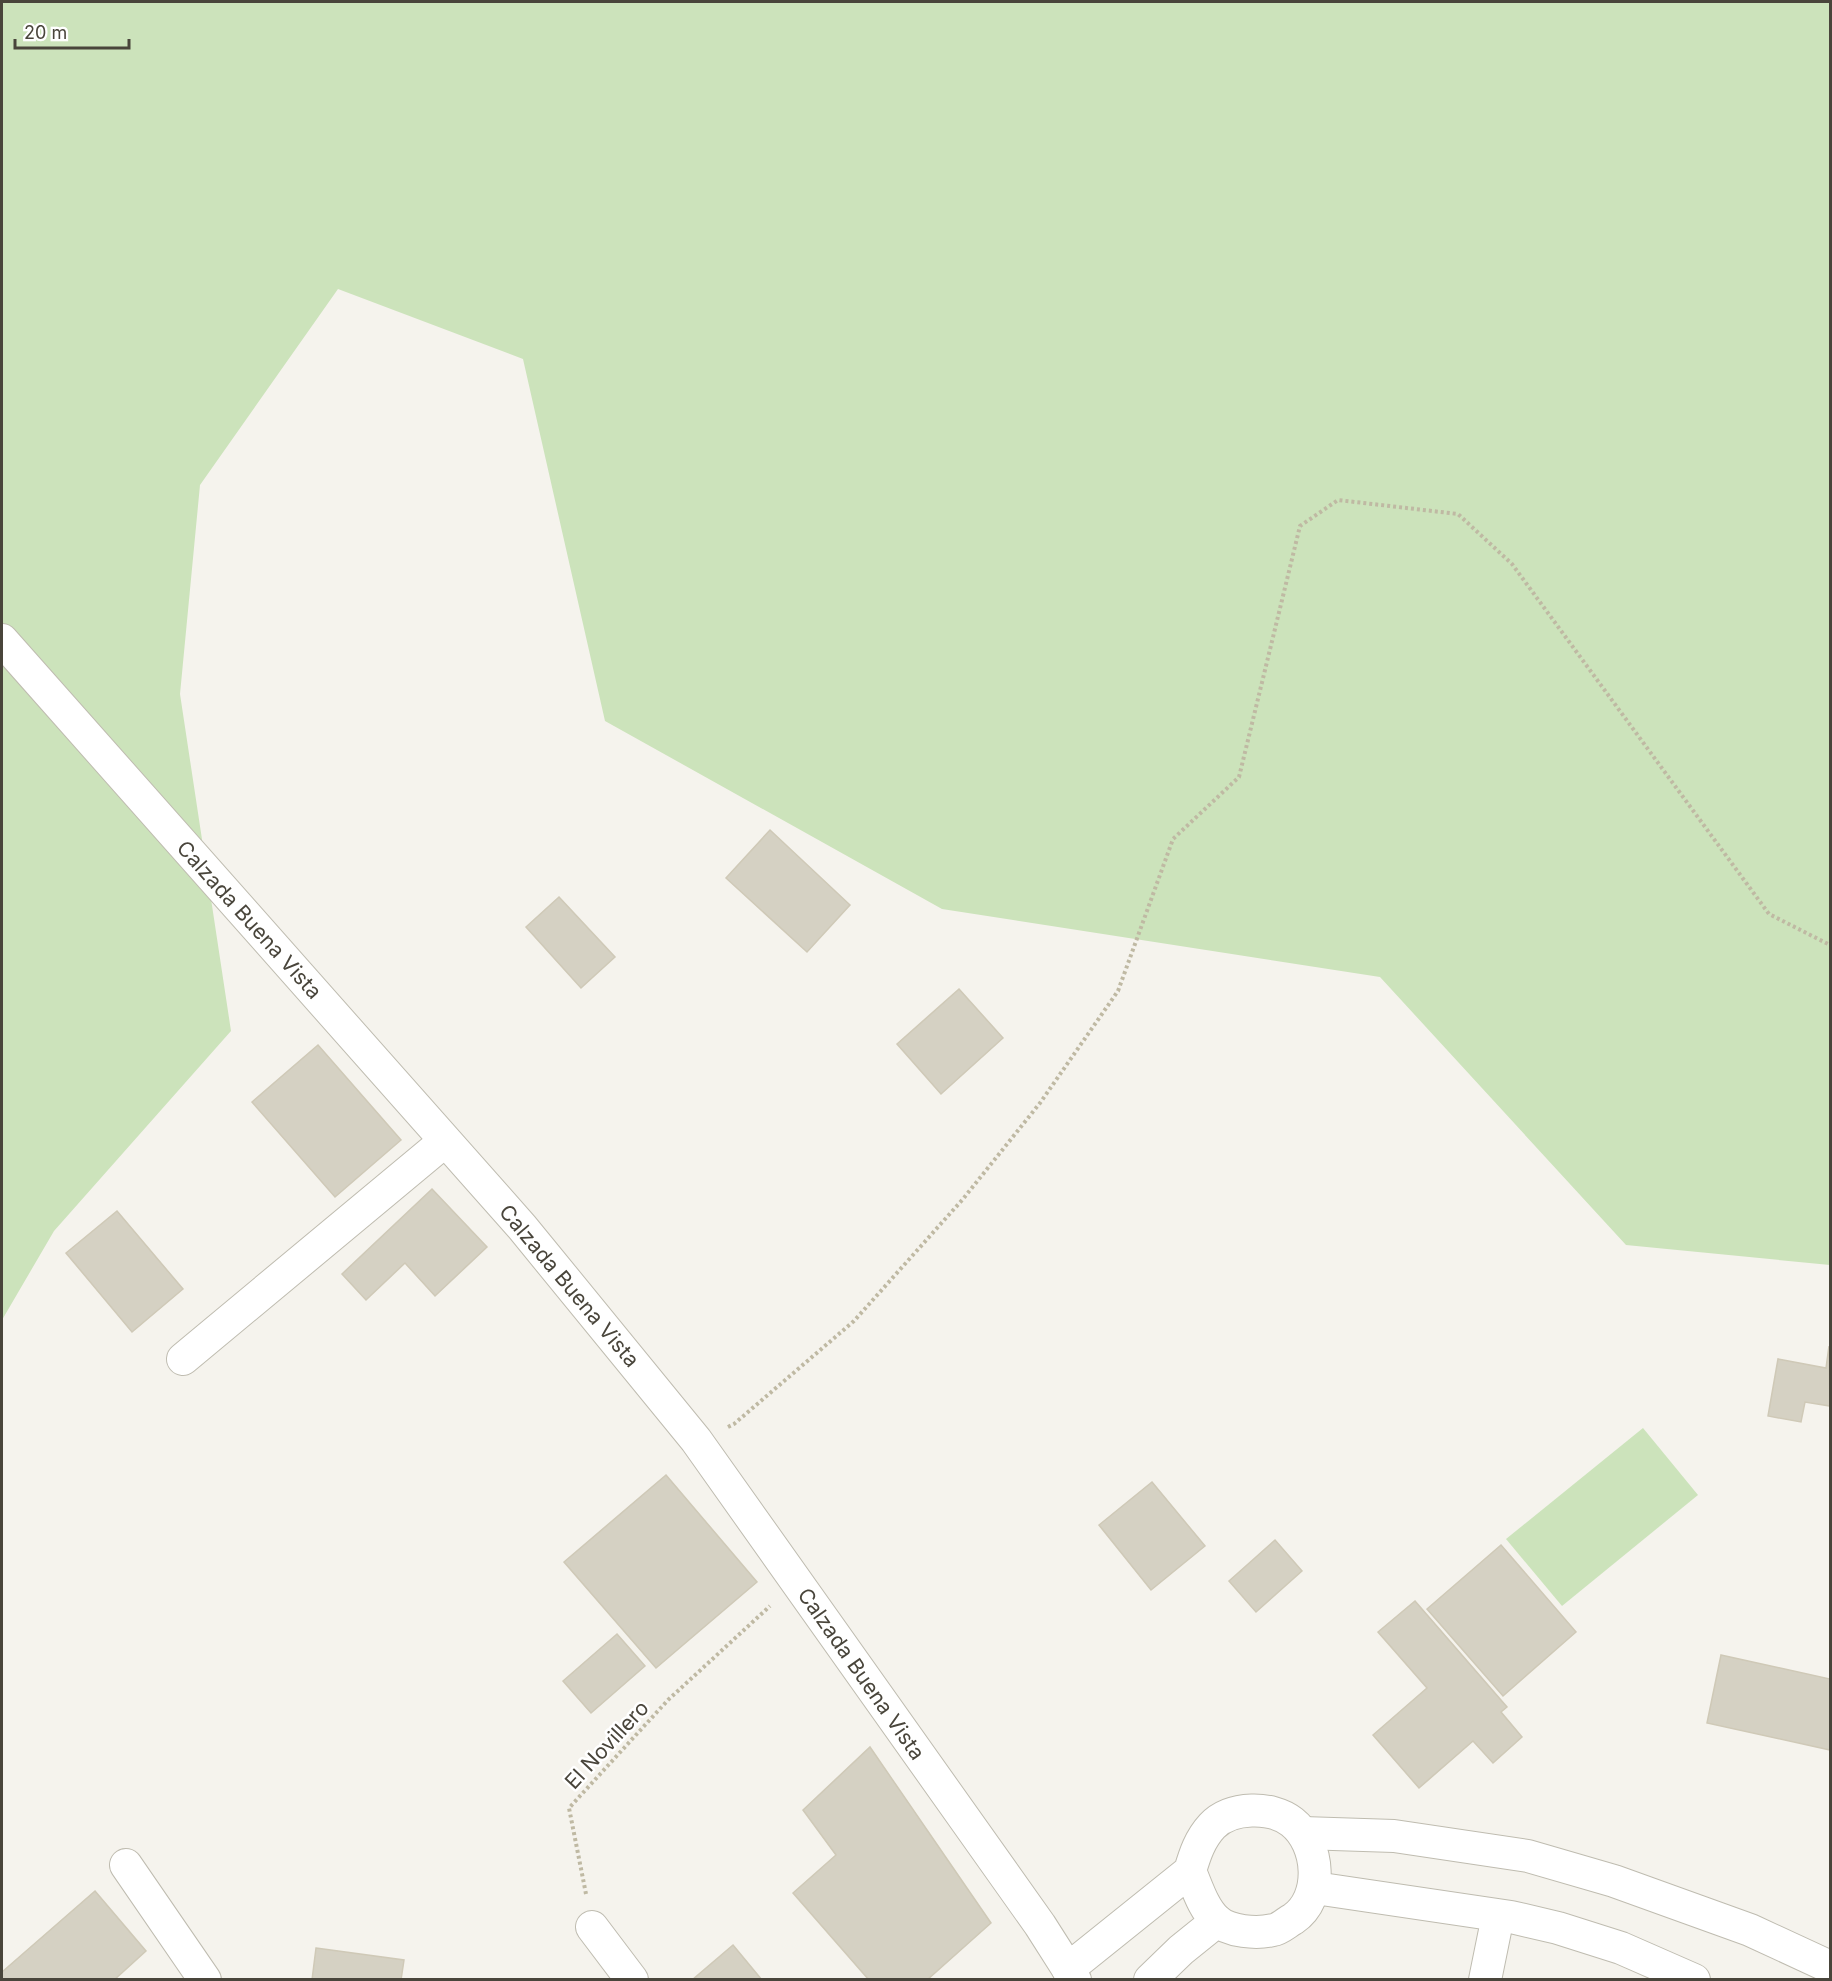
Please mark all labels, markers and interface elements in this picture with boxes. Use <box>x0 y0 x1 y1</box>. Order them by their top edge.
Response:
scale bar <box>15 12 129 50</box>
text: 20 m <box>24 22 67 43</box>
street label: Calzada Buena Vista <box>172 835 327 1004</box>
street label: Calzada Buena Vista <box>494 1199 645 1372</box>
street label: Calzada Buena Vista <box>793 1583 930 1764</box>
street label: El Novillero <box>560 1696 654 1794</box>

